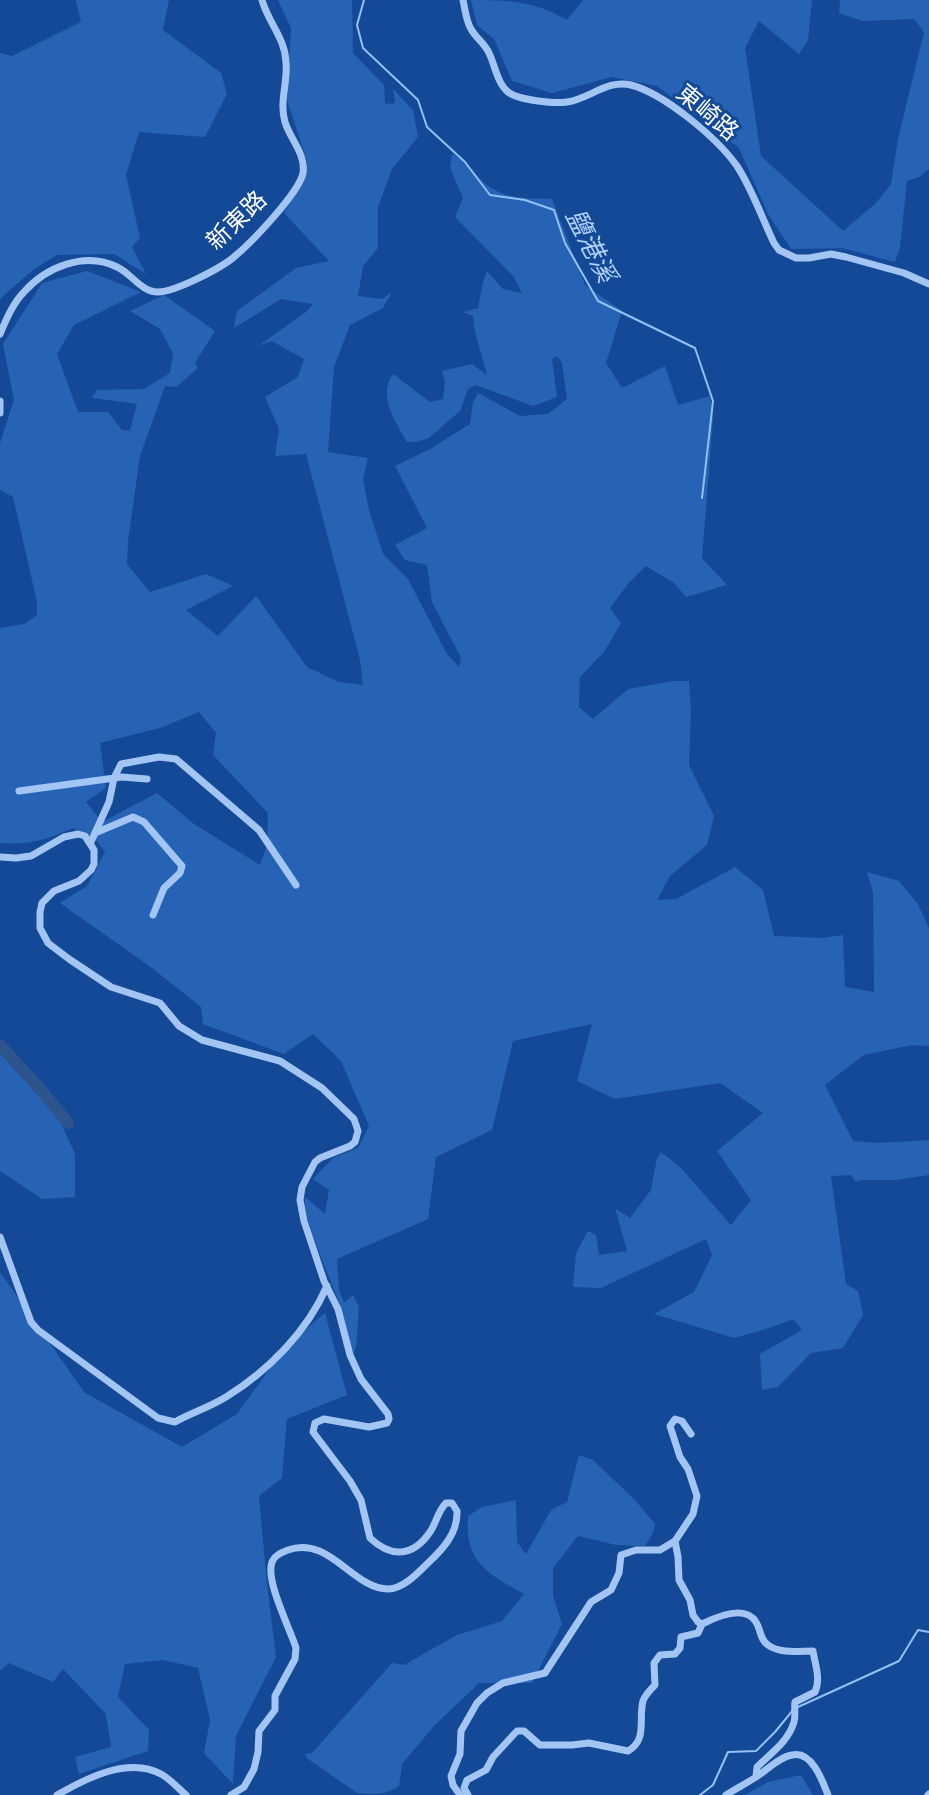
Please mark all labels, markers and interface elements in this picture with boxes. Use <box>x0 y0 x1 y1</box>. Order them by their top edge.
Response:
street label: 東崎路 <box>670 79 744 147</box>
street label: 新東路 <box>201 186 273 256</box>
water label: 鹽港溪 <box>558 204 622 288</box>

